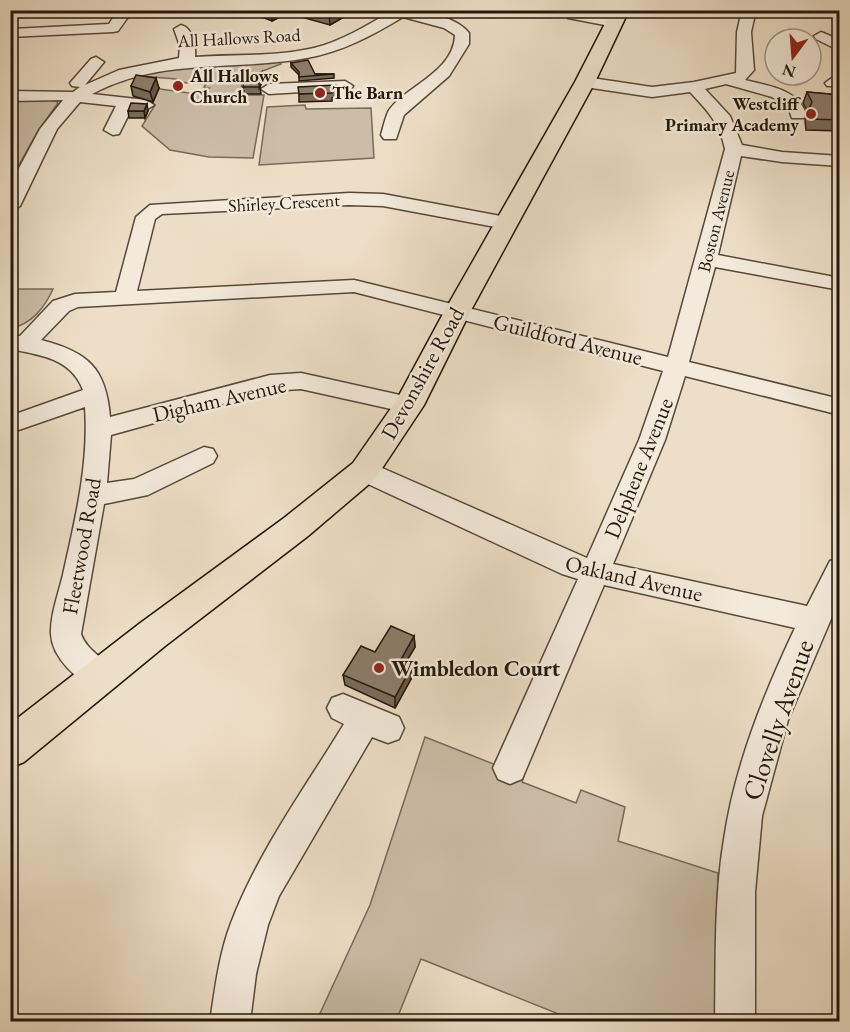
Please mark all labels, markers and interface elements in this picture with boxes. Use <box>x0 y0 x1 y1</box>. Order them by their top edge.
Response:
street label: All Hallows Road <box>176 23 302 52</box>
north arrow <box>763 27 823 87</box>
text: N <box>780 59 798 83</box>
place label: All Hallows Church <box>189 64 278 108</box>
marker: All Hallows Church <box>171 79 185 93</box>
place label: The Barn <box>332 81 403 104</box>
marker: The Barn <box>313 86 327 100</box>
place label: Westcliff Primary Academy <box>665 92 801 136</box>
marker: Westcliff Primary Academy <box>804 107 818 121</box>
street label: Boston Avenue <box>692 167 739 274</box>
street label: Shirley Crescent <box>228 188 341 217</box>
street label: Devonshire Road <box>374 301 471 445</box>
street label: Guildford Avenue <box>490 307 646 372</box>
street label: Digham Avenue <box>149 370 289 429</box>
street label: Delphene Avenue <box>597 393 680 543</box>
street label: Fleetwood Road <box>55 475 108 617</box>
street label: Oakland Avenue <box>562 549 706 608</box>
street label: Clovelly Avenue <box>734 635 821 805</box>
place label: Wimbledon Court <box>391 654 561 683</box>
marker: Wimbledon Court <box>372 661 386 675</box>

